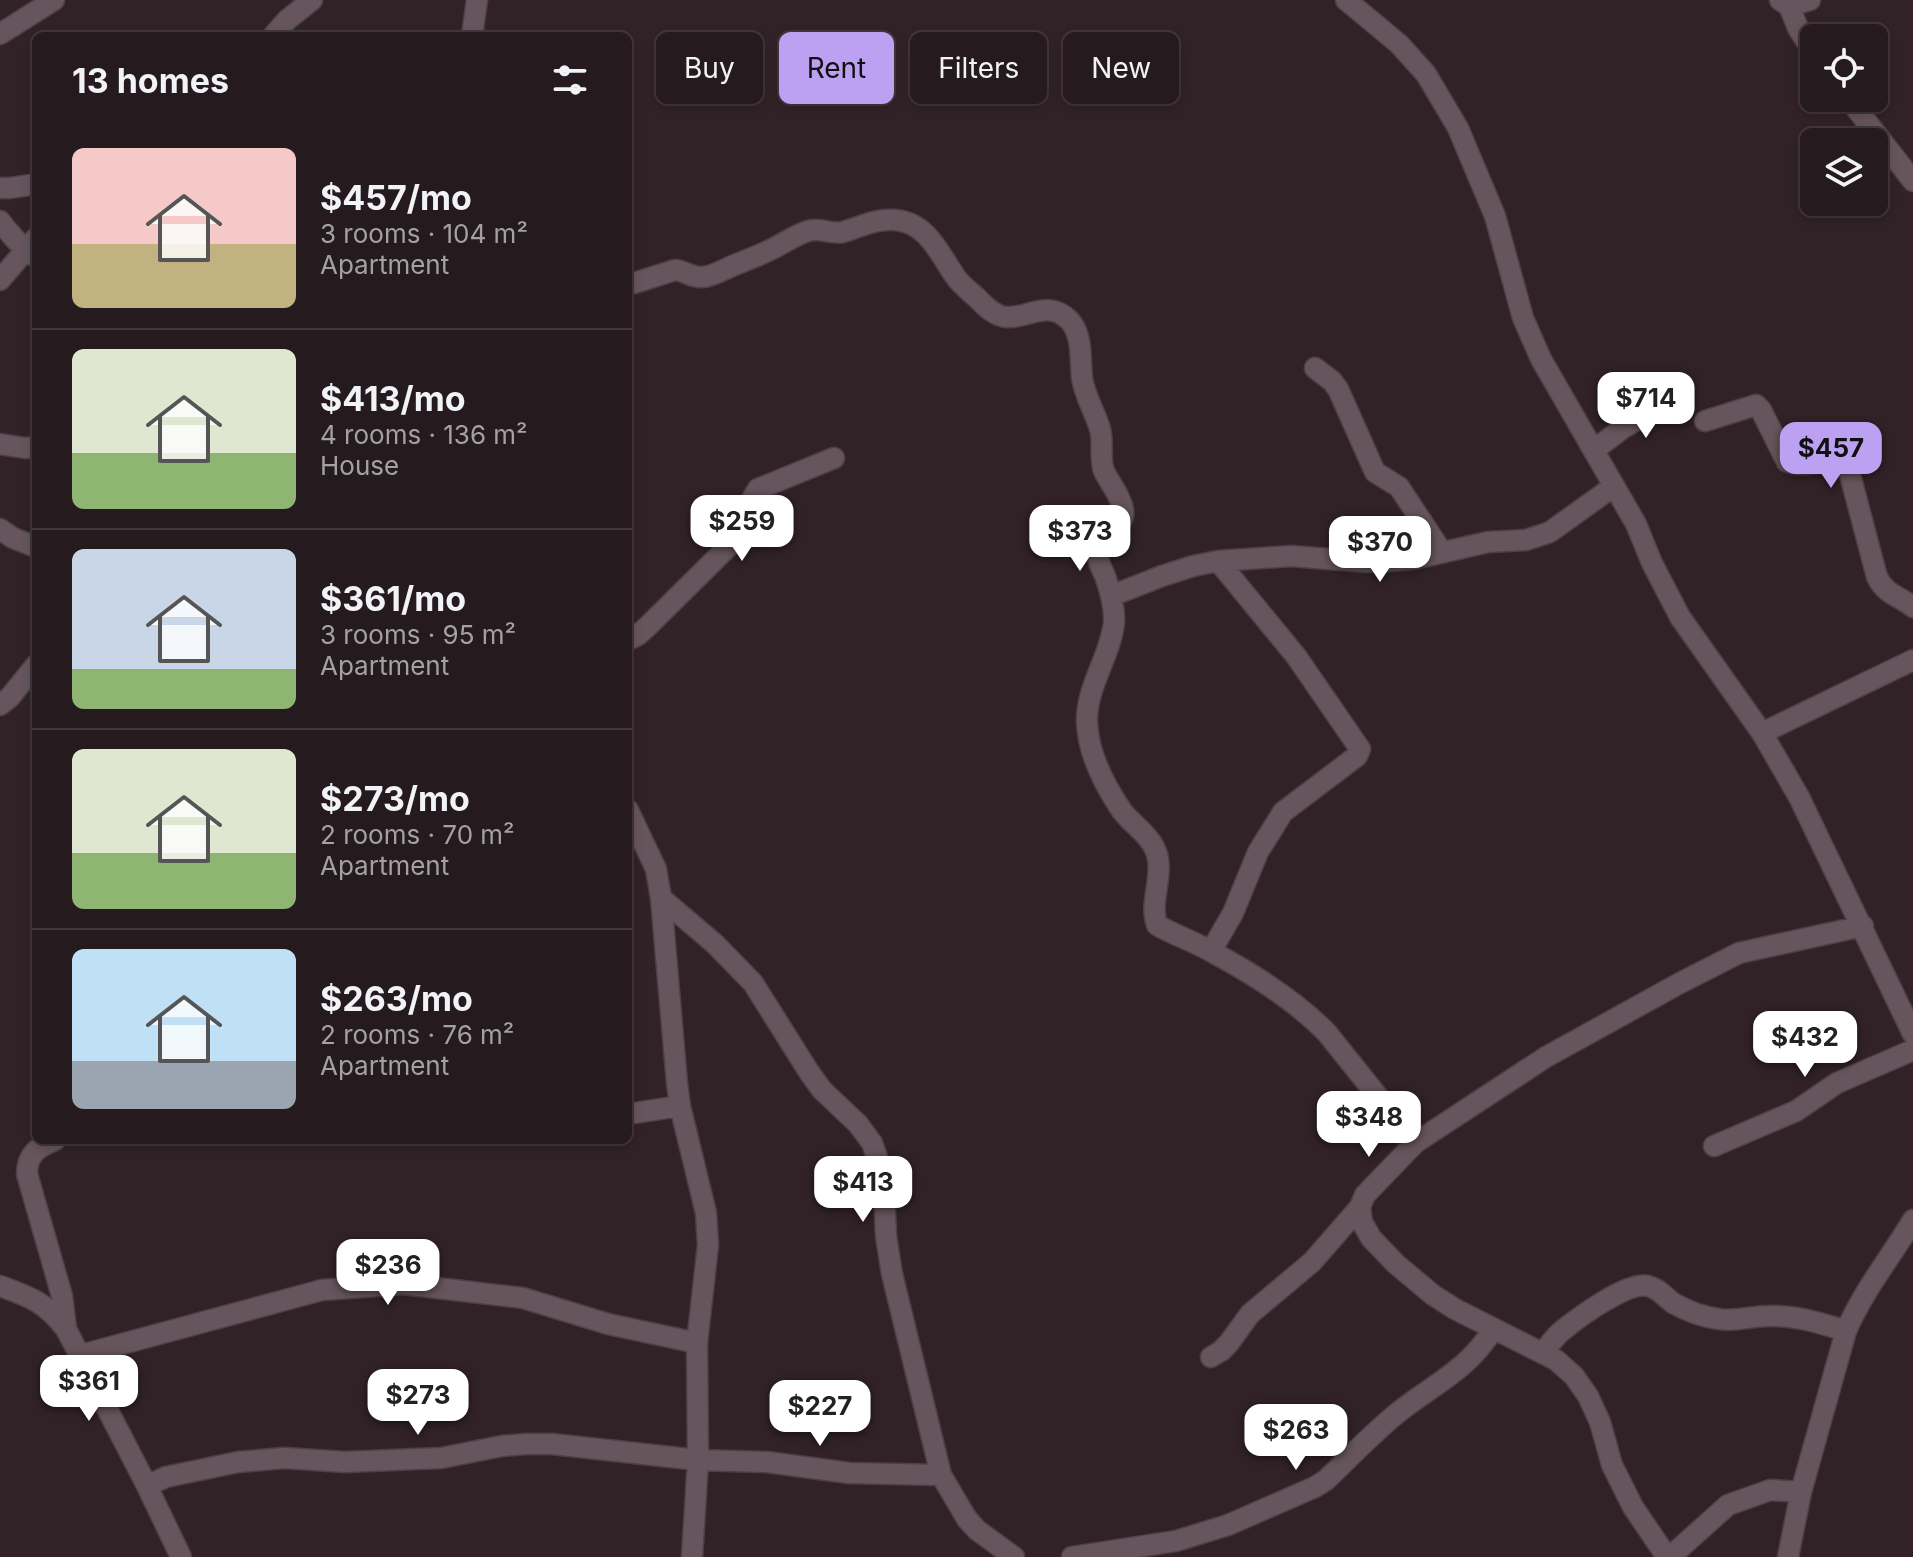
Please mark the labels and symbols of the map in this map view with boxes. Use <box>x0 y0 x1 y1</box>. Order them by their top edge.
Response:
pin: $714 <box>1599 372 1693 440</box>
pin: $457 <box>1784 422 1878 490</box>
pin: $259 <box>695 495 789 563</box>
pin: $373 <box>1033 505 1127 573</box>
pin: $370 <box>1333 516 1427 584</box>
pin: $432 <box>1758 1011 1852 1079</box>
pin: $348 <box>1322 1091 1416 1159</box>
pin: $413 <box>816 1156 910 1224</box>
pin: $236 <box>341 1239 435 1307</box>
pin: $361 <box>42 1355 136 1423</box>
pin: $273 <box>371 1369 465 1437</box>
pin: $227 <box>773 1380 867 1448</box>
pin: $263 <box>1249 1404 1343 1472</box>

